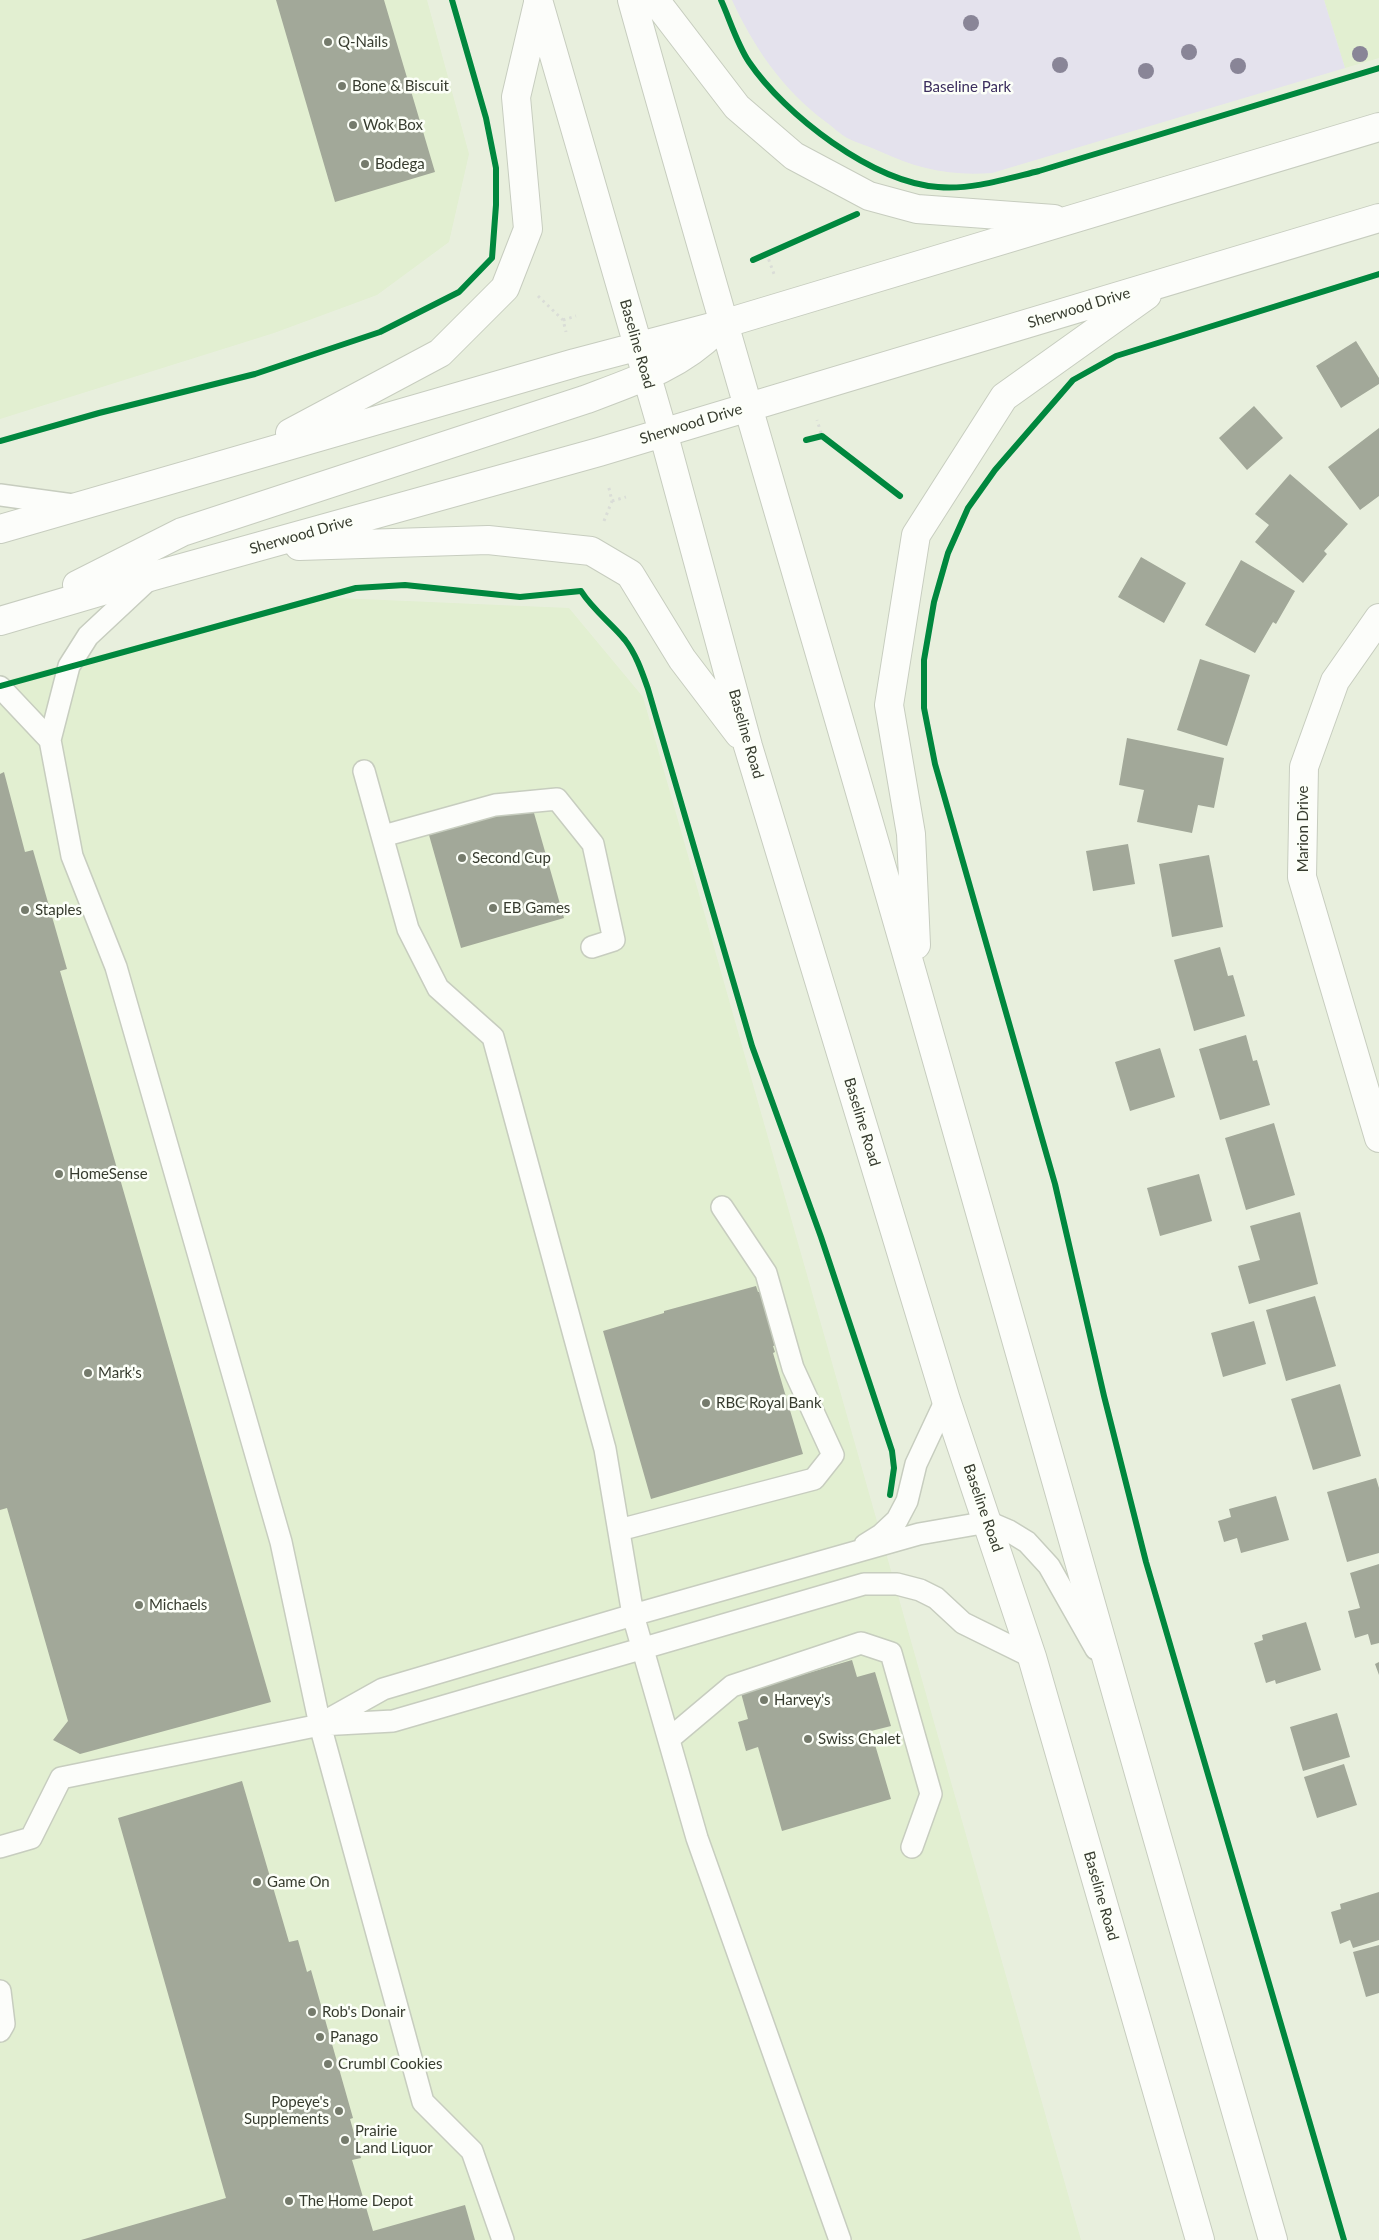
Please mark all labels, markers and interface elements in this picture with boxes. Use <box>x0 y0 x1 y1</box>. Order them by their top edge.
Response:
place label: Q-Nails <box>338 33 388 51</box>
marker: Q-Nails <box>322 36 334 48</box>
place label: Bone & Biscuit <box>352 77 449 95</box>
park label: Baseline Park <box>923 78 1011 96</box>
marker: Bone & Biscuit <box>336 80 348 92</box>
place label: Wok Box <box>363 116 423 134</box>
marker: Wok Box <box>347 119 359 131</box>
place label: Bodega <box>375 155 425 173</box>
marker: Bodega <box>359 158 371 170</box>
street label: Sherwood Drive <box>1025 284 1133 332</box>
street label: Baseline Road <box>616 297 658 391</box>
street label: Sherwood Drive <box>637 400 745 448</box>
street label: Sherwood Drive <box>247 512 355 558</box>
street label: Baseline Road <box>725 687 767 781</box>
street label: Marion Drive <box>1294 786 1312 872</box>
place label: Second Cup <box>472 849 551 867</box>
marker: Second Cup <box>456 852 468 864</box>
place label: EB Games <box>503 899 570 917</box>
place label: Staples <box>35 901 82 919</box>
marker: EB Games <box>487 902 499 914</box>
marker: Staples <box>19 904 31 916</box>
street label: Baseline Road <box>840 1075 884 1169</box>
place label: HomeSense <box>69 1165 148 1183</box>
marker: HomeSense <box>53 1168 65 1180</box>
place label: Mark's <box>98 1364 142 1382</box>
marker: Mark's <box>82 1367 94 1379</box>
place label: RBC Royal Bank <box>716 1394 822 1412</box>
marker: RBC Royal Bank <box>700 1397 712 1409</box>
street label: Baseline Road <box>960 1462 1006 1554</box>
place label: Michaels <box>149 1596 207 1614</box>
marker: Michaels <box>133 1599 145 1611</box>
place label: Harvey's <box>774 1691 831 1709</box>
marker: Harvey's <box>758 1694 770 1706</box>
place label: Swiss Chalet <box>818 1730 901 1748</box>
marker: Swiss Chalet <box>802 1733 814 1745</box>
street label: Baseline Road <box>1080 1849 1122 1943</box>
place label: Game On <box>267 1873 330 1891</box>
marker: Game On <box>251 1876 263 1888</box>
place label: Rob's Donair <box>322 2003 405 2021</box>
marker: Rob's Donair <box>306 2006 318 2018</box>
place label: Panago <box>330 2028 378 2046</box>
marker: Panago <box>314 2031 326 2043</box>
place label: Crumbl Cookies <box>338 2055 442 2073</box>
marker: Crumbl Cookies <box>322 2058 334 2070</box>
place label: Popeye's Supplements <box>244 2093 329 2128</box>
marker: Popeye's Supplements <box>333 2105 345 2117</box>
place label: Prairie Land Liquor <box>355 2122 433 2157</box>
marker: Prairie Land Liquor <box>339 2134 351 2146</box>
place label: The Home Depot <box>299 2192 413 2210</box>
marker: The Home Depot <box>283 2195 295 2207</box>

